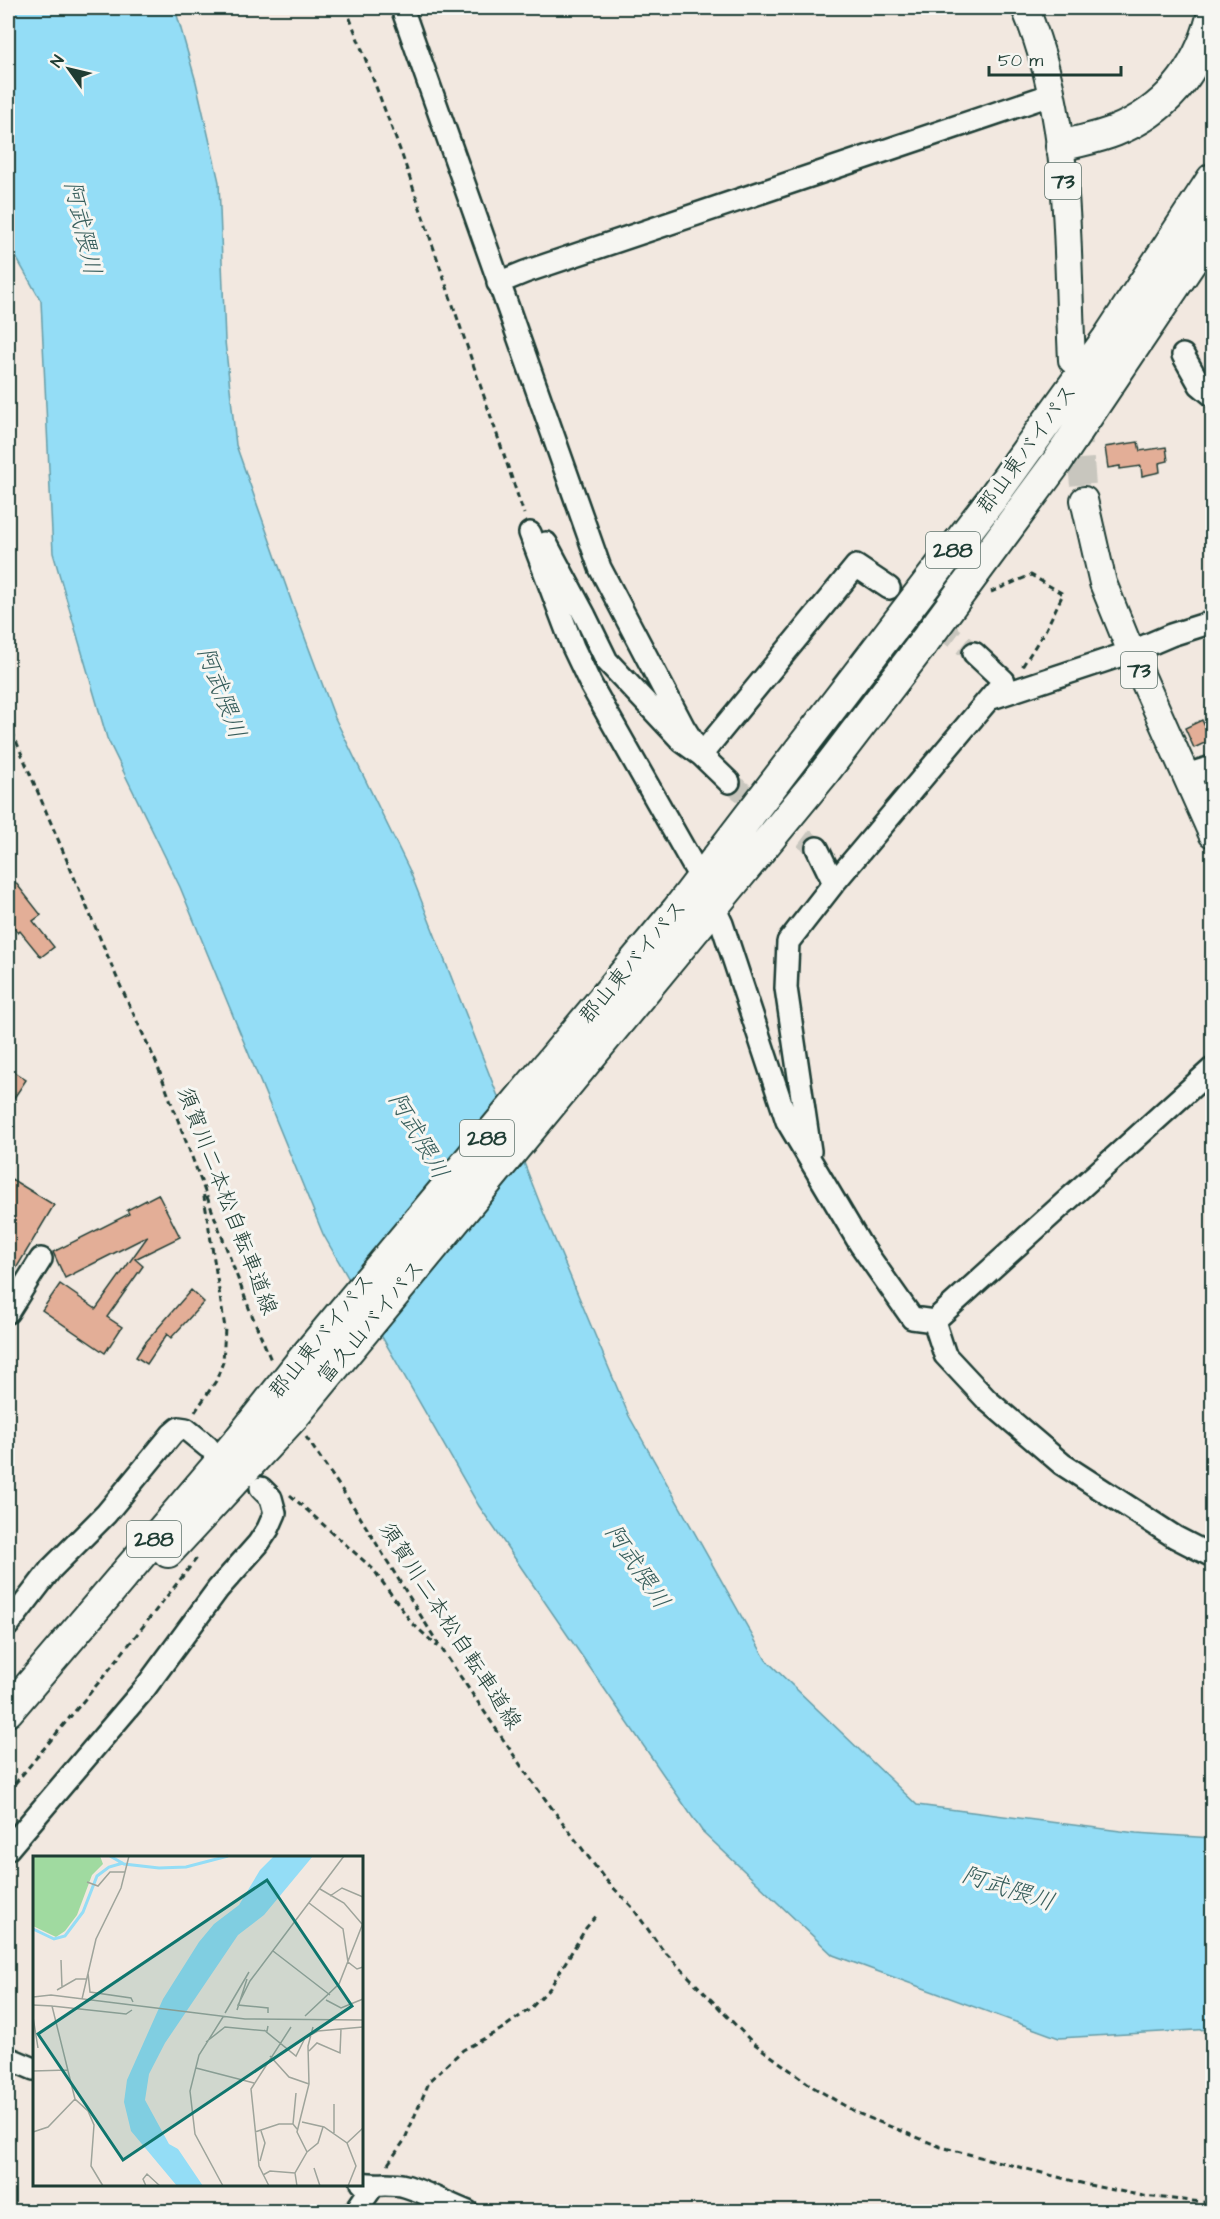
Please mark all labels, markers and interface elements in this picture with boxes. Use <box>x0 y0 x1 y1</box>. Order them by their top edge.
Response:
north arrow <box>39 39 99 99</box>
scale bar <box>989 39 1121 77</box>
text: 50 m <box>998 48 1043 73</box>
text: N <box>45 51 69 71</box>
road number: 73 <box>1045 163 1081 199</box>
water label: 阿武隈川 <box>55 177 109 279</box>
street label: 郡山東バイパス <box>969 378 1085 520</box>
road number: 288 <box>926 532 980 568</box>
water label: 阿武隈川 <box>188 642 254 744</box>
road number: 73 <box>1121 652 1157 688</box>
street label: 郡山東バイパス <box>572 893 694 1031</box>
street label: 須賀川二本松自転車道線 <box>169 1082 285 1320</box>
water label: 阿武隈川 <box>379 1086 457 1186</box>
road number: 288 <box>460 1120 514 1156</box>
street label: 富久山バイパス <box>310 1253 432 1391</box>
street label: 郡山東バイパス <box>262 1267 382 1405</box>
street label: 須賀川二本松自転車道線 <box>371 1516 529 1736</box>
water label: 阿武隈川 <box>596 1518 678 1616</box>
road number: 288 <box>127 1521 181 1557</box>
inset map <box>33 1856 363 2186</box>
water label: 阿武隈川 <box>957 1858 1059 1920</box>

